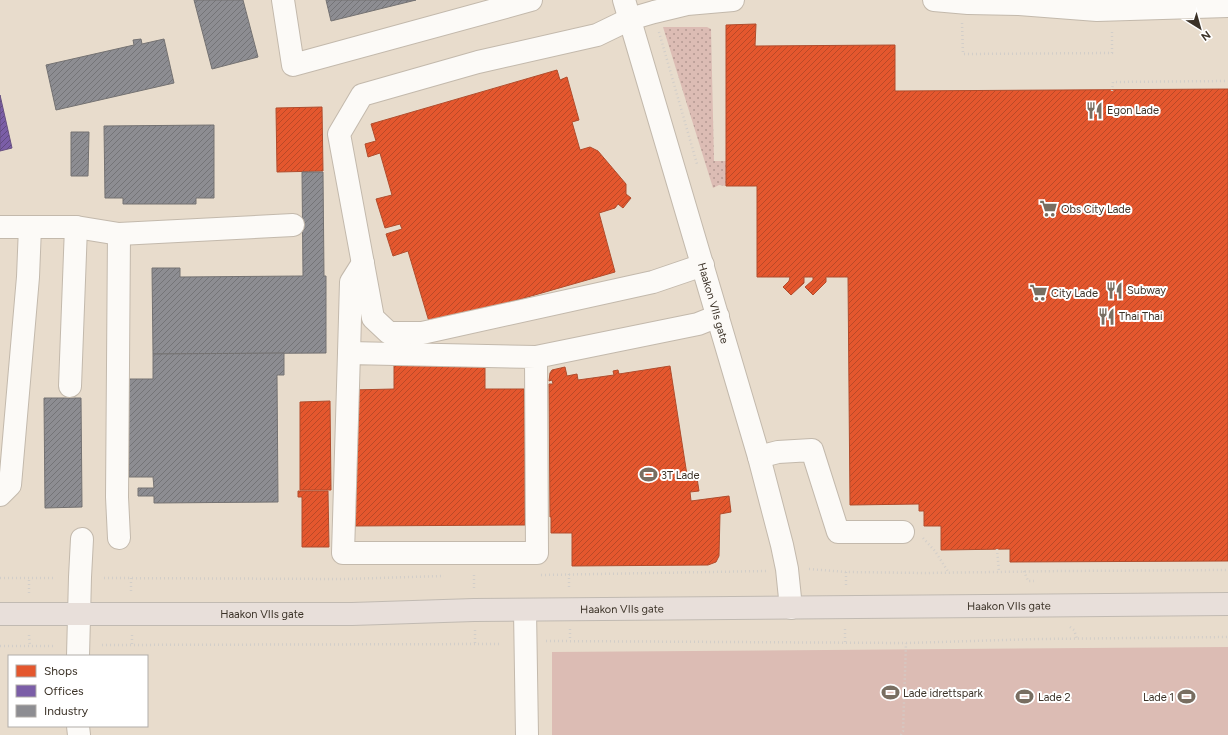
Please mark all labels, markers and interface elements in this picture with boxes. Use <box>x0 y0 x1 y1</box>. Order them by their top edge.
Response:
north arrow <box>1180 8 1220 48</box>
text: N <box>1198 28 1213 43</box>
restaurant icon: Egon Lade <box>1084 100 1104 120</box>
place label: Egon Lade <box>1107 104 1159 117</box>
supermarket icon: Obs City Lade <box>1038 199 1058 219</box>
place label: Obs City Lade <box>1061 203 1131 216</box>
street label: Haakon VIIs gate <box>695 261 732 345</box>
restaurant icon: Subway <box>1104 280 1124 300</box>
supermarket icon: City Lade <box>1028 283 1048 303</box>
place label: Subway <box>1127 284 1166 297</box>
place label: City Lade <box>1051 287 1098 300</box>
restaurant icon: Thai Thai <box>1096 306 1116 326</box>
place label: Thai Thai <box>1119 310 1162 323</box>
sports icon: 3T Lade <box>638 465 658 485</box>
place label: 3T Lade <box>661 469 700 482</box>
street label: Haakon VIIs gate <box>967 599 1051 613</box>
street label: Haakon VIIs gate <box>580 602 664 616</box>
street label: Haakon VIIs gate <box>220 608 304 621</box>
legend <box>8 655 148 727</box>
text: Shops <box>44 664 78 678</box>
sports icon: Lade idrettspark <box>880 683 900 703</box>
text: Offices <box>44 684 84 698</box>
place label: Lade idrettspark <box>903 687 983 700</box>
sports icon: Lade 2 <box>1015 687 1035 707</box>
sports icon: Lade 1 <box>1177 687 1197 707</box>
place label: Lade 2 <box>1038 691 1071 704</box>
place label: Lade 1 <box>1143 691 1174 704</box>
text: Industry <box>44 704 89 718</box>

